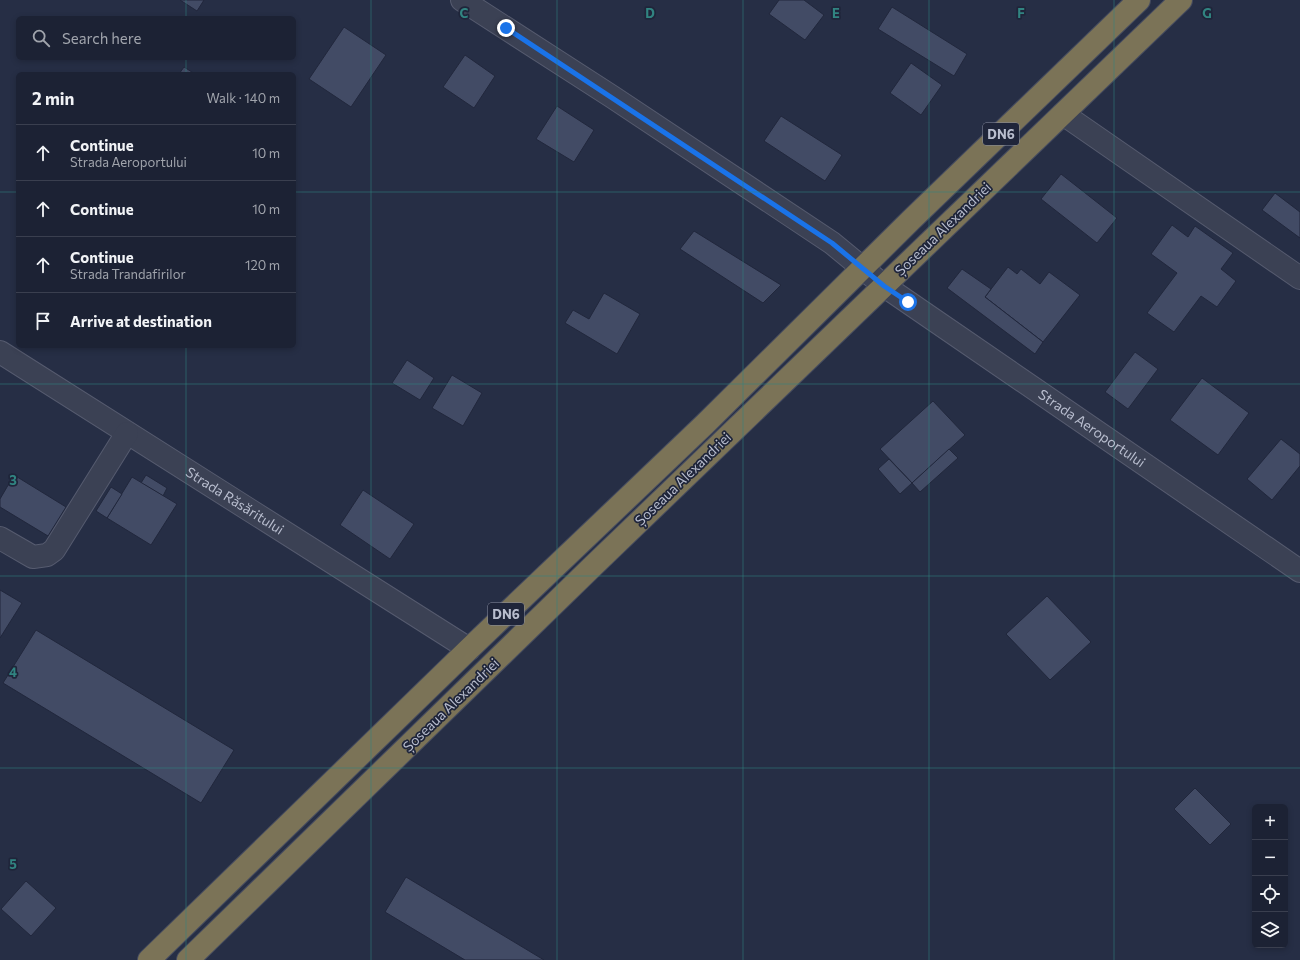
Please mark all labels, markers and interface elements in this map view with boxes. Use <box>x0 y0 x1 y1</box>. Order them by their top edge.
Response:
text: C <box>460 5 469 21</box>
text: D <box>645 5 655 21</box>
text: E <box>832 5 840 21</box>
text: F <box>1017 5 1025 21</box>
text: G <box>1202 5 1212 21</box>
search box <box>16 16 296 60</box>
route end <box>497 19 515 37</box>
icon: search <box>30 27 52 49</box>
text: Search here <box>62 29 141 47</box>
text: 2 min <box>32 88 74 109</box>
text: Walk · 140 m <box>207 90 280 106</box>
road number: DN6 <box>983 123 1019 145</box>
text: Continue <box>70 136 134 154</box>
icon: ahead <box>32 142 54 164</box>
text: 10 m <box>252 145 280 161</box>
text: Strada Aeroportului <box>70 154 187 170</box>
street label: Șoseaua Alexandriei <box>891 178 995 280</box>
icon: ahead <box>32 198 54 220</box>
text: Continue <box>70 200 134 218</box>
text: 10 m <box>252 201 280 217</box>
text: Continue <box>70 248 134 266</box>
icon: ahead <box>32 254 54 276</box>
text: 120 m <box>245 257 280 273</box>
text: Strada Trandafirilor <box>70 266 186 282</box>
route start <box>899 293 917 311</box>
icon: arrive <box>32 310 54 332</box>
text: Arrive at destination <box>70 312 212 330</box>
street label: Strada Aeroportului <box>1035 385 1149 470</box>
street label: Șoseaua Alexandriei <box>631 428 735 530</box>
street label: Strada Răsăritului <box>183 463 287 538</box>
text: 3 <box>9 472 17 488</box>
road number: DN6 <box>488 603 524 625</box>
street label: Șoseaua Alexandriei <box>399 654 503 756</box>
text: 4 <box>9 664 17 680</box>
map controls <box>1252 804 1288 948</box>
button: + <box>1252 804 1288 840</box>
button: − <box>1252 840 1288 876</box>
text: 5 <box>9 856 17 872</box>
button: locate <box>1252 876 1288 912</box>
button: layers <box>1252 912 1288 948</box>

